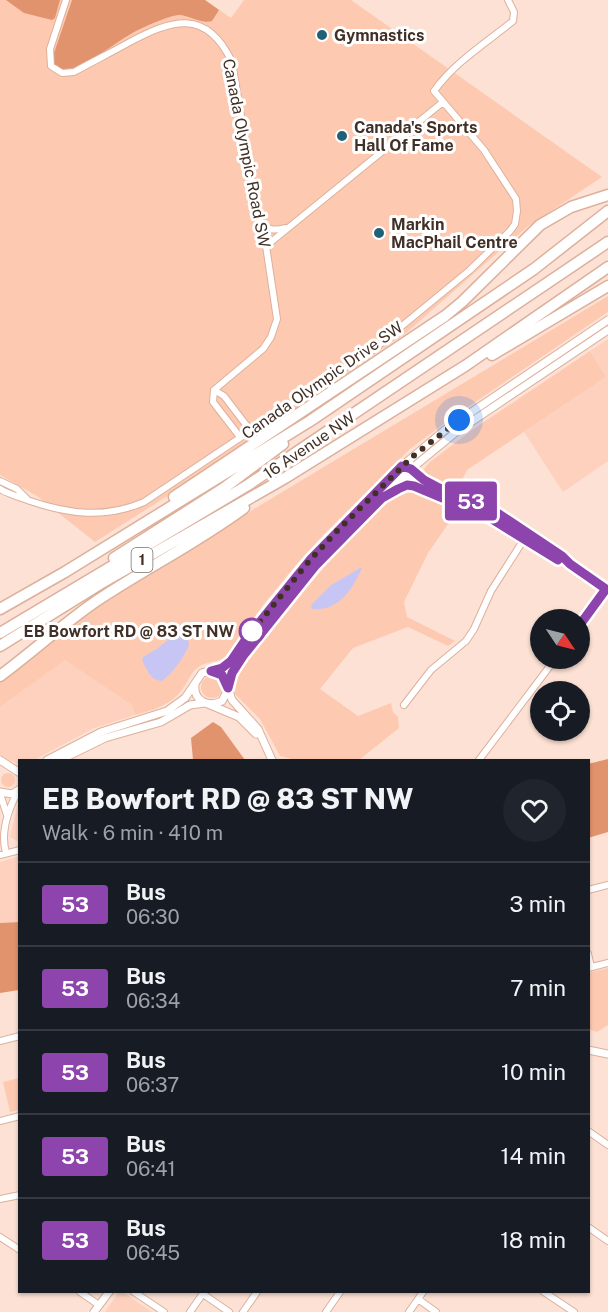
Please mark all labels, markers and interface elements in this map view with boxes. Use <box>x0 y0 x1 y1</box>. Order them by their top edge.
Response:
place label: Gymnastics <box>334 26 424 45</box>
marker: Gymnastics <box>315 28 329 42</box>
street label: Canada Olympic Road SW <box>219 57 274 249</box>
place label: Canada's Sports Hall Of Fame <box>354 118 477 155</box>
marker: Canada's Sports Hall Of Fame <box>335 129 349 143</box>
place label: Markin MacPhail Centre <box>391 215 518 252</box>
marker: Markin MacPhail Centre <box>372 226 386 240</box>
street label: Canada Olympic Drive SW <box>238 317 407 443</box>
your location <box>444 405 474 435</box>
street label: 16 Avenue NW <box>260 408 359 483</box>
line badge: 53 <box>444 482 498 520</box>
text: 53 <box>457 489 485 514</box>
road number: 1 <box>132 548 152 572</box>
north arrow <box>530 609 590 669</box>
map controls <box>530 609 590 741</box>
marker: EB Bowfort RD @ 83 ST NW <box>239 618 265 644</box>
place label: EB Bowfort RD @ 83 ST NW <box>24 622 234 641</box>
button: locate <box>530 681 590 741</box>
button: heart <box>503 779 566 842</box>
text: EB Bowfort RD @ 83 ST NW <box>42 782 413 815</box>
text: Walk · 6 min · 410 m <box>42 821 223 845</box>
text: Bus <box>126 879 166 905</box>
text: 3 min <box>509 891 566 917</box>
text: 53 <box>61 892 89 917</box>
text: 06:30 <box>126 905 180 929</box>
text: Bus <box>126 963 166 989</box>
text: 7 min <box>510 975 566 1001</box>
text: 53 <box>61 976 89 1001</box>
text: 06:34 <box>126 989 180 1013</box>
text: Bus <box>126 1047 166 1073</box>
text: 10 min <box>501 1059 566 1085</box>
text: 53 <box>61 1060 89 1085</box>
text: 06:37 <box>126 1073 179 1097</box>
text: Bus <box>126 1131 166 1157</box>
text: 14 min <box>501 1143 566 1169</box>
text: 53 <box>61 1144 89 1169</box>
text: 06:41 <box>126 1157 176 1181</box>
text: Bus <box>126 1215 166 1241</box>
text: 18 min <box>500 1227 566 1253</box>
text: 53 <box>61 1228 89 1253</box>
text: 06:45 <box>126 1241 180 1265</box>

